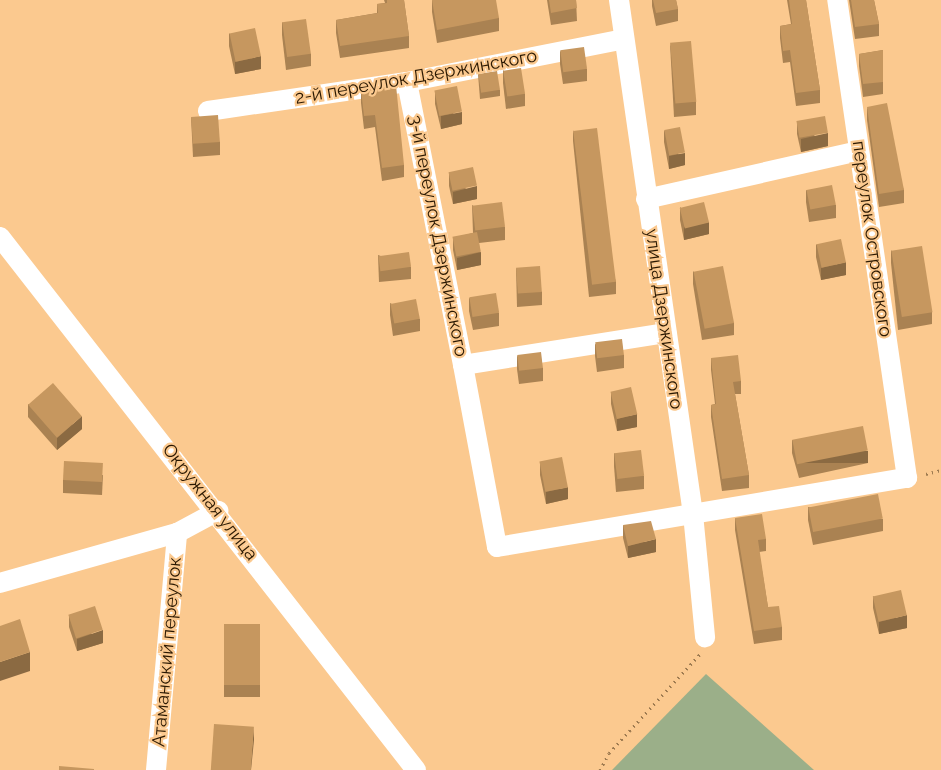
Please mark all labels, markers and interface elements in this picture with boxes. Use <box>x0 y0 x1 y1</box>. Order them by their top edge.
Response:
street label: 2-й переулок Дзержинского <box>293 45 539 109</box>
street label: 3-й переулок Дзержинского <box>404 113 472 359</box>
street label: переулок Островского <box>848 140 896 338</box>
street label: улица Дзержинского <box>641 227 687 411</box>
street label: Окружная улица <box>158 439 262 565</box>
street label: Атаманский переулок <box>148 556 186 748</box>

